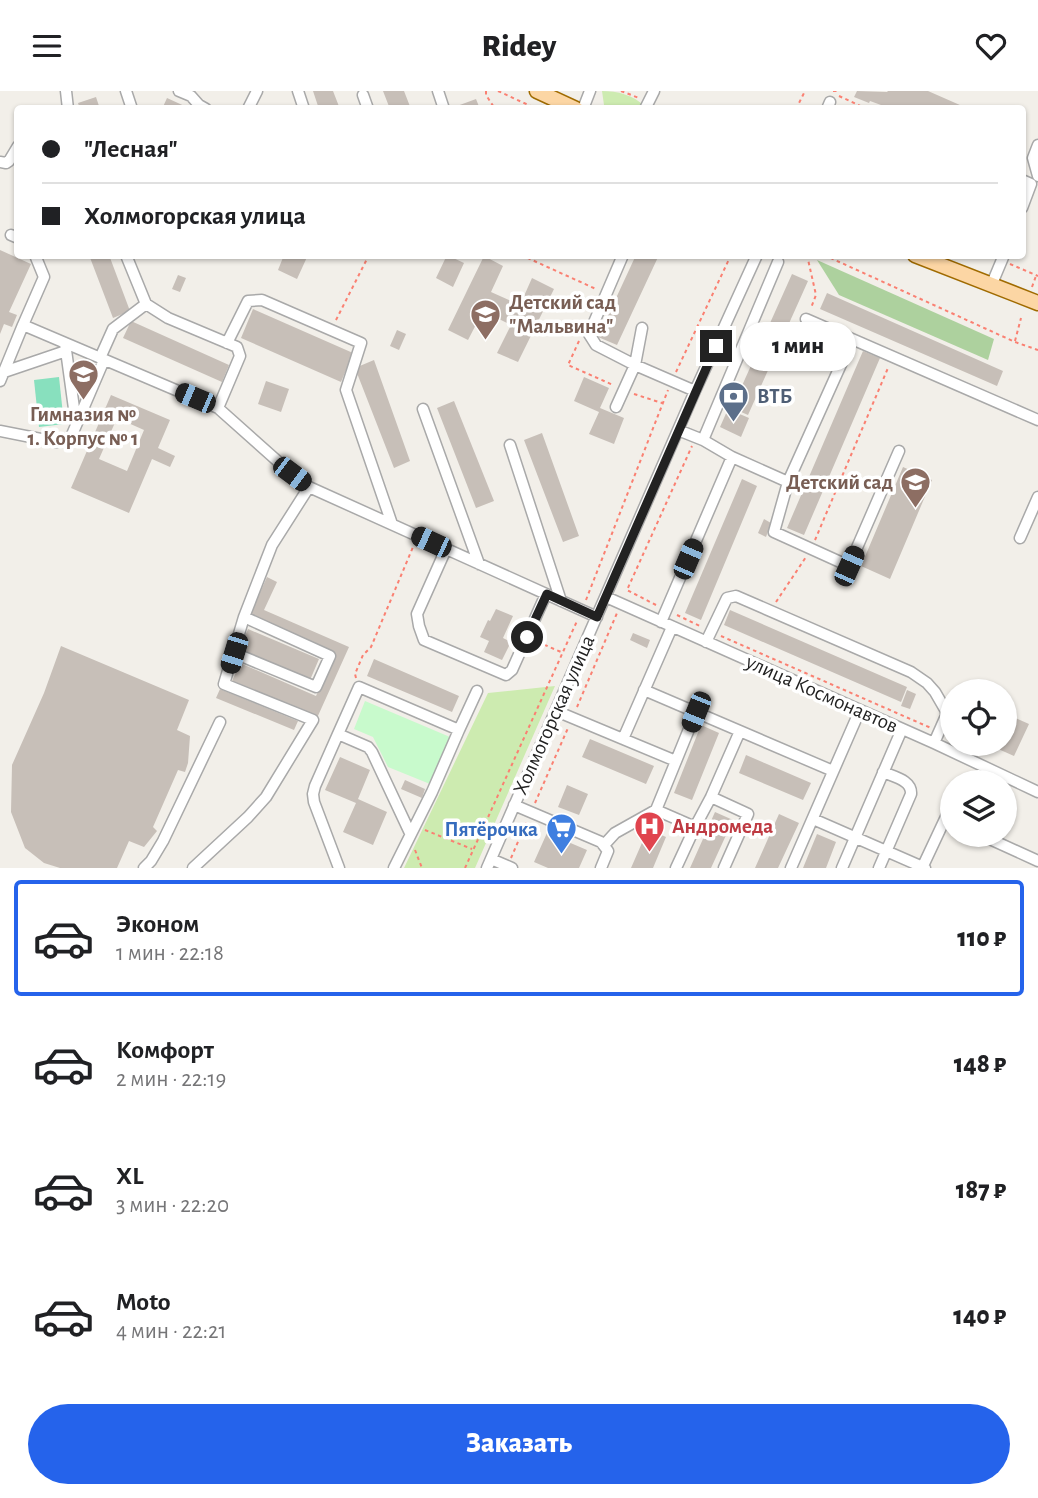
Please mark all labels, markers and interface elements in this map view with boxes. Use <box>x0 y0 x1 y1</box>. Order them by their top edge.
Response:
icon: menu <box>28 27 66 65</box>
icon: heart <box>972 27 1010 65</box>
text: Ridey <box>482 30 556 62</box>
text: "Лесная" <box>84 136 178 162</box>
text: Холмогорская улица <box>84 203 306 229</box>
place label: Детский сад "Мальвина" <box>509 292 616 337</box>
school or university icon: Детский сад "Мальвина" <box>469 297 503 341</box>
callout: 1 мин <box>740 321 856 371</box>
route end <box>700 330 732 362</box>
text: 1 мин <box>772 335 824 358</box>
school or university icon: Гимназия № 1. Корпус № 1 <box>66 357 100 401</box>
bank icon: ВТБ <box>717 379 751 423</box>
car <box>172 380 219 416</box>
place label: ВТБ <box>757 386 792 407</box>
place label: Гимназия № 1. Корпус № 1 <box>28 404 138 449</box>
car <box>269 453 316 495</box>
school or university icon: Детский сад <box>899 465 933 509</box>
place label: Детский сад <box>786 472 893 493</box>
car <box>408 524 455 560</box>
car <box>671 536 706 582</box>
car <box>831 543 868 589</box>
route start <box>511 621 543 653</box>
car <box>218 630 251 676</box>
street label: Холмогорская улица <box>509 632 599 798</box>
street label: улица Космонавтов <box>742 651 901 737</box>
map controls <box>940 679 1017 847</box>
button: locate <box>940 679 1017 756</box>
car <box>679 689 714 735</box>
button: layers <box>940 770 1017 847</box>
hospital icon: Андромеда <box>632 809 666 853</box>
supermarket icon: Пятёрочка <box>544 812 578 856</box>
place label: Андромеда <box>672 816 773 837</box>
place label: Пятёрочка <box>444 819 538 840</box>
icon: car <box>32 907 95 970</box>
text: Эконом <box>116 911 199 937</box>
text: 110 ₽ <box>957 925 1006 951</box>
text: 1 мин · 22:18 <box>116 942 224 965</box>
icon: car <box>32 1033 95 1096</box>
text: Комфорт <box>116 1037 214 1063</box>
text: 148 ₽ <box>954 1051 1006 1077</box>
text: 2 мин · 22:19 <box>116 1068 226 1091</box>
icon: car <box>32 1159 95 1222</box>
text: XL <box>116 1163 143 1189</box>
text: 187 ₽ <box>956 1177 1006 1203</box>
text: 3 мин · 22:20 <box>116 1194 229 1217</box>
icon: car <box>32 1285 95 1348</box>
text: Moto <box>116 1289 171 1315</box>
text: 140 ₽ <box>953 1303 1006 1329</box>
text: 4 мин · 22:21 <box>116 1320 227 1343</box>
button: Заказать <box>28 1404 1010 1484</box>

